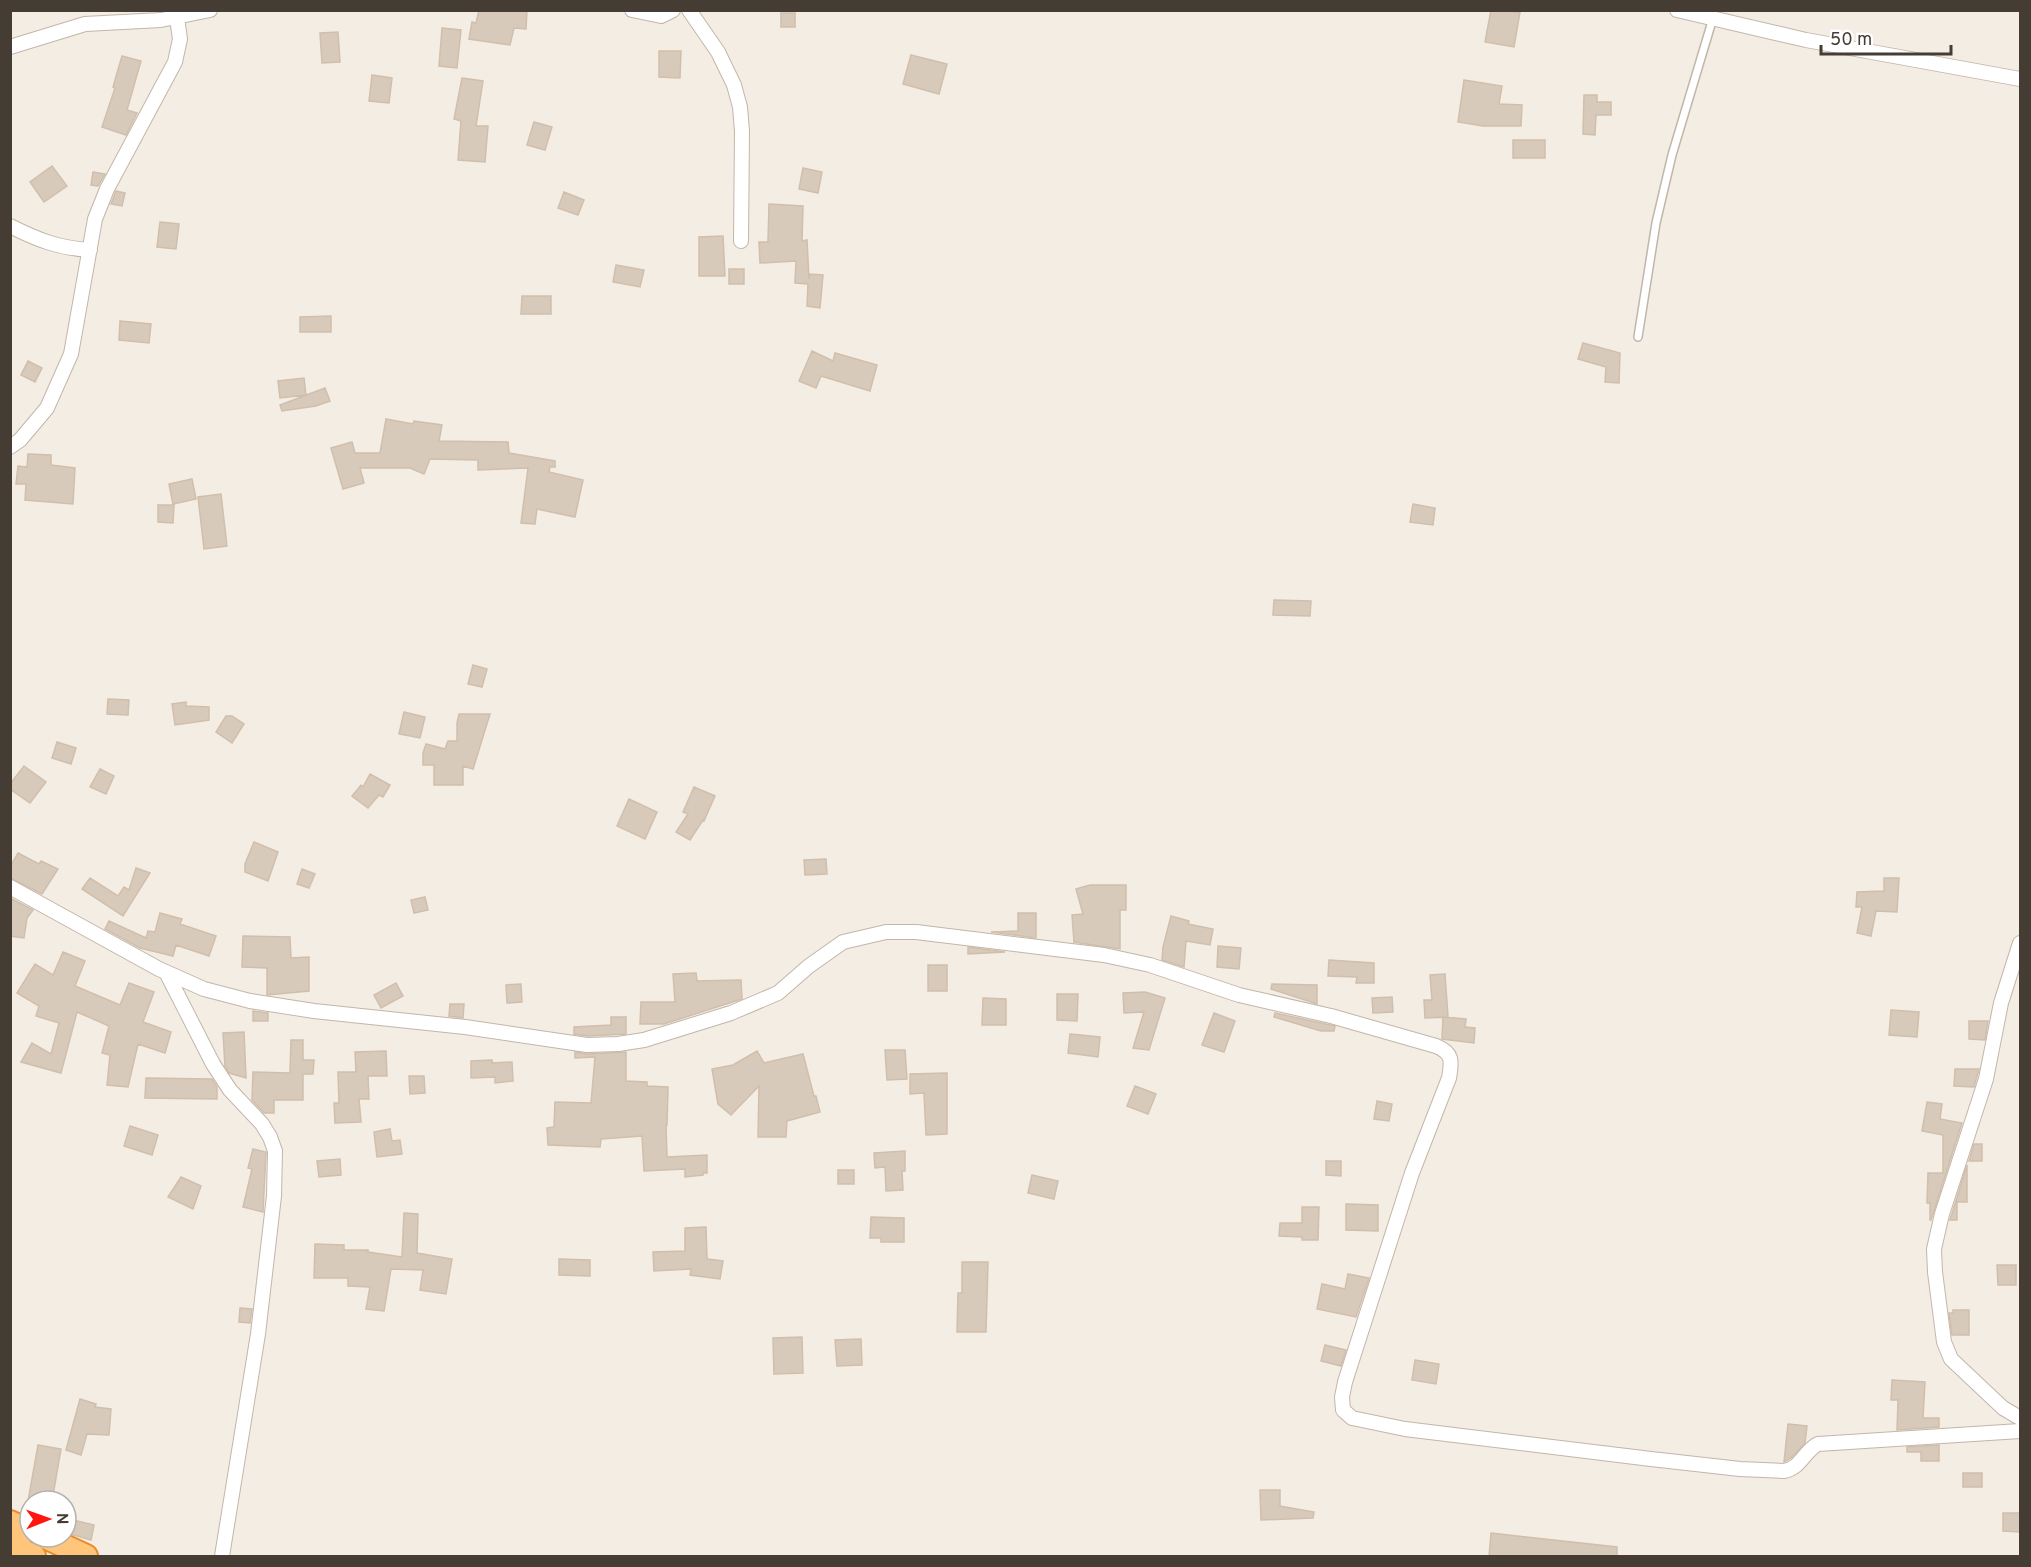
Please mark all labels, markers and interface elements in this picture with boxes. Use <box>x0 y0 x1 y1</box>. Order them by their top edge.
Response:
scale bar <box>1821 18 1952 56</box>
text: 50 m <box>1830 29 1872 52</box>
north arrow <box>18 1489 78 1549</box>
text: N <box>51 1513 71 1525</box>

